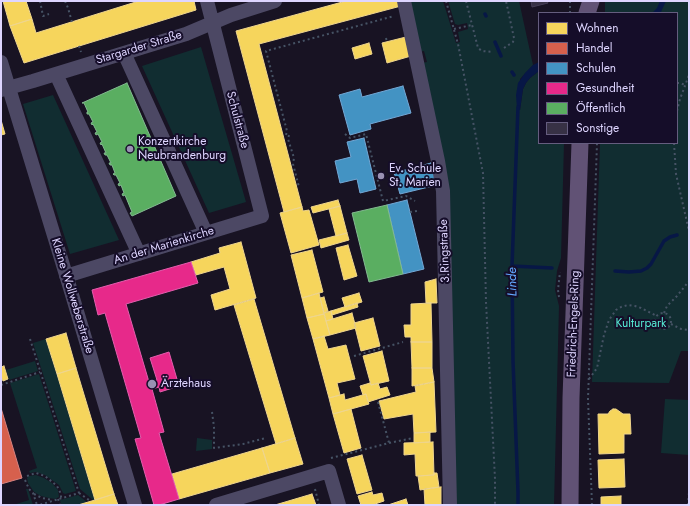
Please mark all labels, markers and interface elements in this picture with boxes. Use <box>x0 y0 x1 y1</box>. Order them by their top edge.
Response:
legend <box>538 12 678 144</box>
text: Wohnen <box>576 19 619 37</box>
street label: Stargarder Straße <box>94 28 184 68</box>
text: Handel <box>576 39 612 57</box>
text: Schulen <box>576 59 616 77</box>
text: Gesundheit <box>576 79 634 97</box>
street label: Schulstraße <box>223 90 251 150</box>
text: Öffentlich <box>576 99 626 117</box>
text: Sonstige <box>576 119 619 137</box>
place label: Konzertkirche Neubrandenburg <box>138 135 226 163</box>
marker: Konzertkirche Neubrandenburg <box>125 144 135 154</box>
place label: Ev. Schule St. Marien <box>389 162 441 190</box>
marker: Ev. Schule St. Marien <box>376 171 386 181</box>
street label: 3.Ringstraße <box>437 219 453 283</box>
street label: An der Marienkirche <box>112 224 216 268</box>
street label: Kleine Wollweberstraße <box>48 237 96 355</box>
water label: Linde <box>505 267 521 297</box>
street label: Friedrich-Engels-Ring <box>565 270 583 378</box>
park label: Kulturpark <box>616 317 666 331</box>
place label: Ärztehaus <box>161 377 211 391</box>
marker: Ärztehaus <box>146 378 158 390</box>

